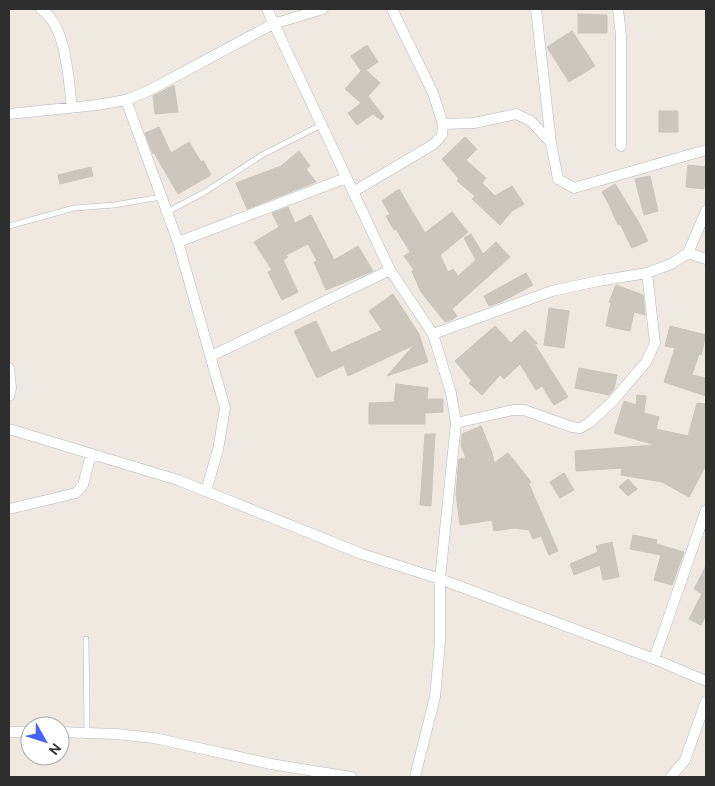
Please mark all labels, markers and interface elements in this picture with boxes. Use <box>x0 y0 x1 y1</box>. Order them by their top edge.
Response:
north arrow <box>20 716 70 766</box>
text: N <box>46 740 65 758</box>

